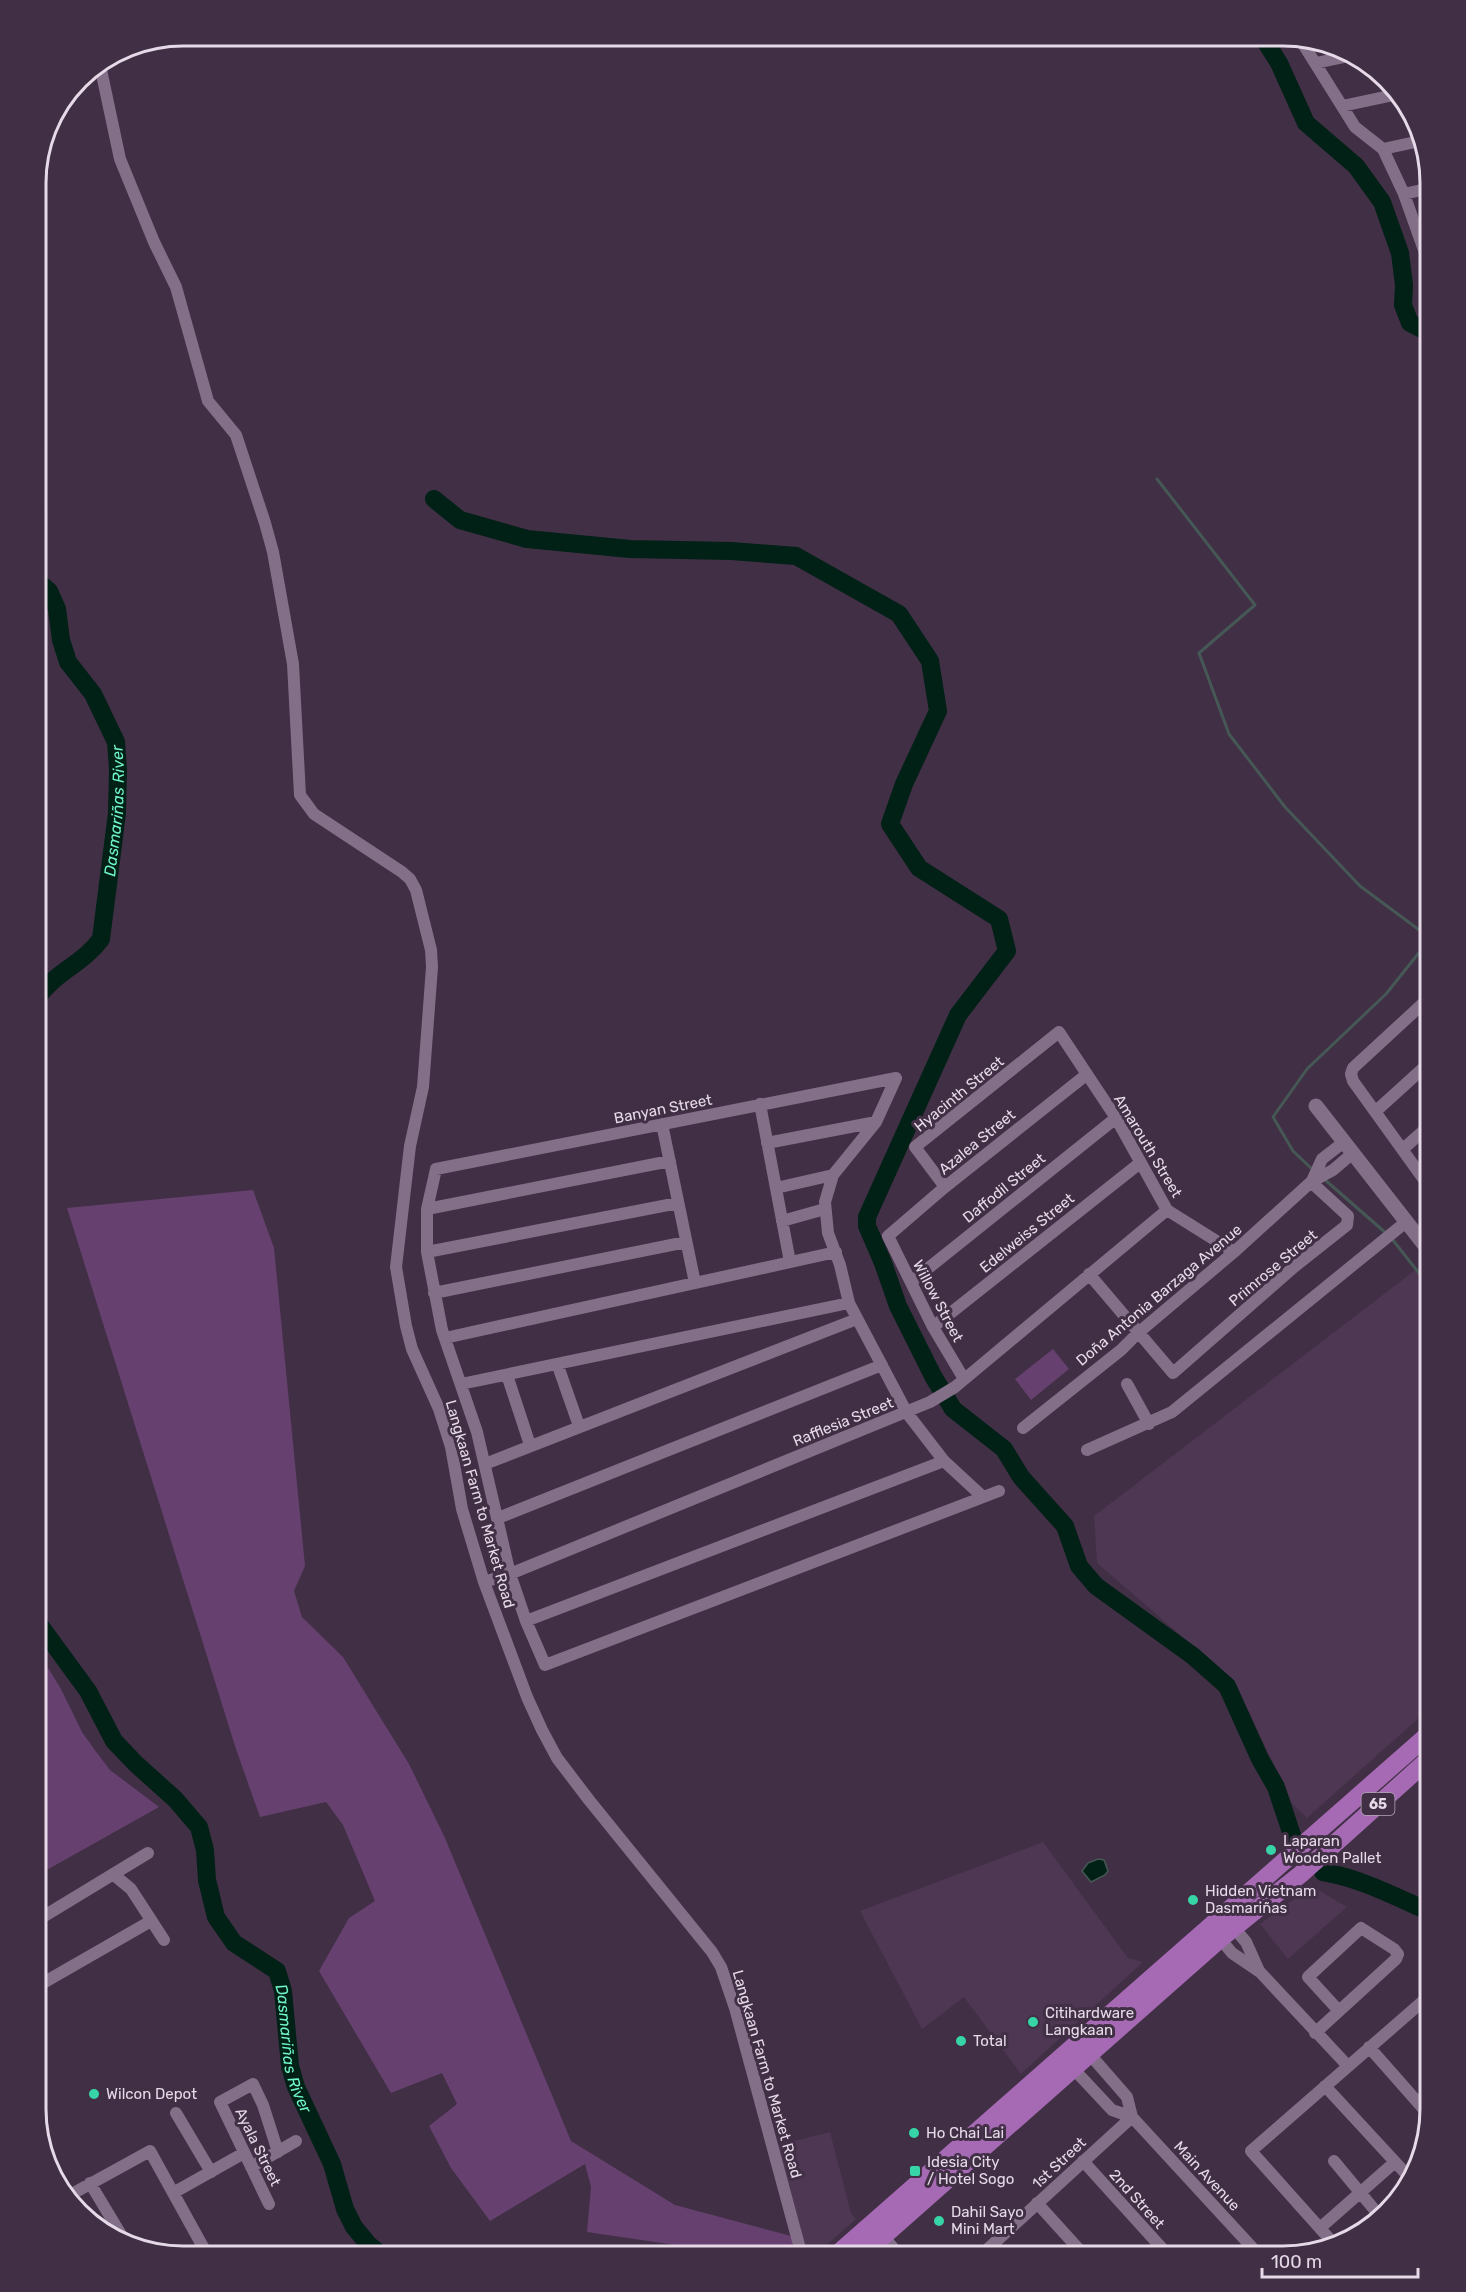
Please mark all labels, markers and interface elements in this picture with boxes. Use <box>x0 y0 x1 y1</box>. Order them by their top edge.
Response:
water label: Dasmariñas River <box>100 744 128 877</box>
street label: Hyacinth Street <box>911 1052 1007 1136</box>
street label: Banyan Street <box>612 1091 714 1127</box>
street label: Amarouth Street <box>1110 1091 1186 1201</box>
street label: Azalea Street <box>935 1106 1019 1178</box>
street label: Daffodil Street <box>959 1149 1049 1227</box>
street label: Edelweiss Street <box>976 1189 1078 1277</box>
street label: Doña Antonia Barzaga Avenue <box>1072 1220 1246 1370</box>
street label: Primrose Street <box>1225 1226 1321 1310</box>
street label: Willow Street <box>909 1257 967 1345</box>
street label: Rafflesia Street <box>790 1394 896 1450</box>
street label: Langkaan Farm to Market Road <box>442 1398 518 1610</box>
road number: 65 <box>1362 1793 1394 1815</box>
place label: Laparan Wooden Pallet <box>1283 1832 1381 1867</box>
marker: Laparan Wooden Pallet <box>1264 1843 1278 1857</box>
place label: Hidden Vietnam Dasmariñas <box>1205 1882 1316 1917</box>
marker: Hidden Vietnam Dasmariñas <box>1186 1893 1200 1907</box>
street label: Langkaan Farm to Market Road <box>729 1968 805 2180</box>
water label: Dasmariñas River <box>272 1982 317 2117</box>
place label: Citihardware Langkaan <box>1045 2004 1134 2039</box>
marker: Citihardware Langkaan <box>1026 2015 1040 2029</box>
place label: Total <box>973 2032 1007 2050</box>
marker: Total <box>954 2034 968 2048</box>
place label: Wilcon Depot <box>106 2085 197 2103</box>
marker: Wilcon Depot <box>87 2087 101 2101</box>
street label: Ayala Street <box>231 2105 285 2189</box>
place label: Ho Chai Lai <box>926 2124 1004 2142</box>
marker: Ho Chai Lai <box>907 2126 921 2140</box>
street label: 1st Street <box>1028 2133 1090 2192</box>
street label: Main Avenue <box>1170 2137 1244 2215</box>
place label: Idesia City / Hotel Sogo <box>927 2153 1014 2188</box>
marker: Idesia City / Hotel Sogo <box>908 2164 922 2178</box>
street label: 2nd Street <box>1106 2166 1168 2233</box>
place label: Dahil Sayo Mini Mart <box>951 2203 1024 2238</box>
marker: Dahil Sayo Mini Mart <box>932 2214 946 2228</box>
scale bar <box>1262 2241 1418 2279</box>
text: 100 m <box>1271 2251 1322 2273</box>

